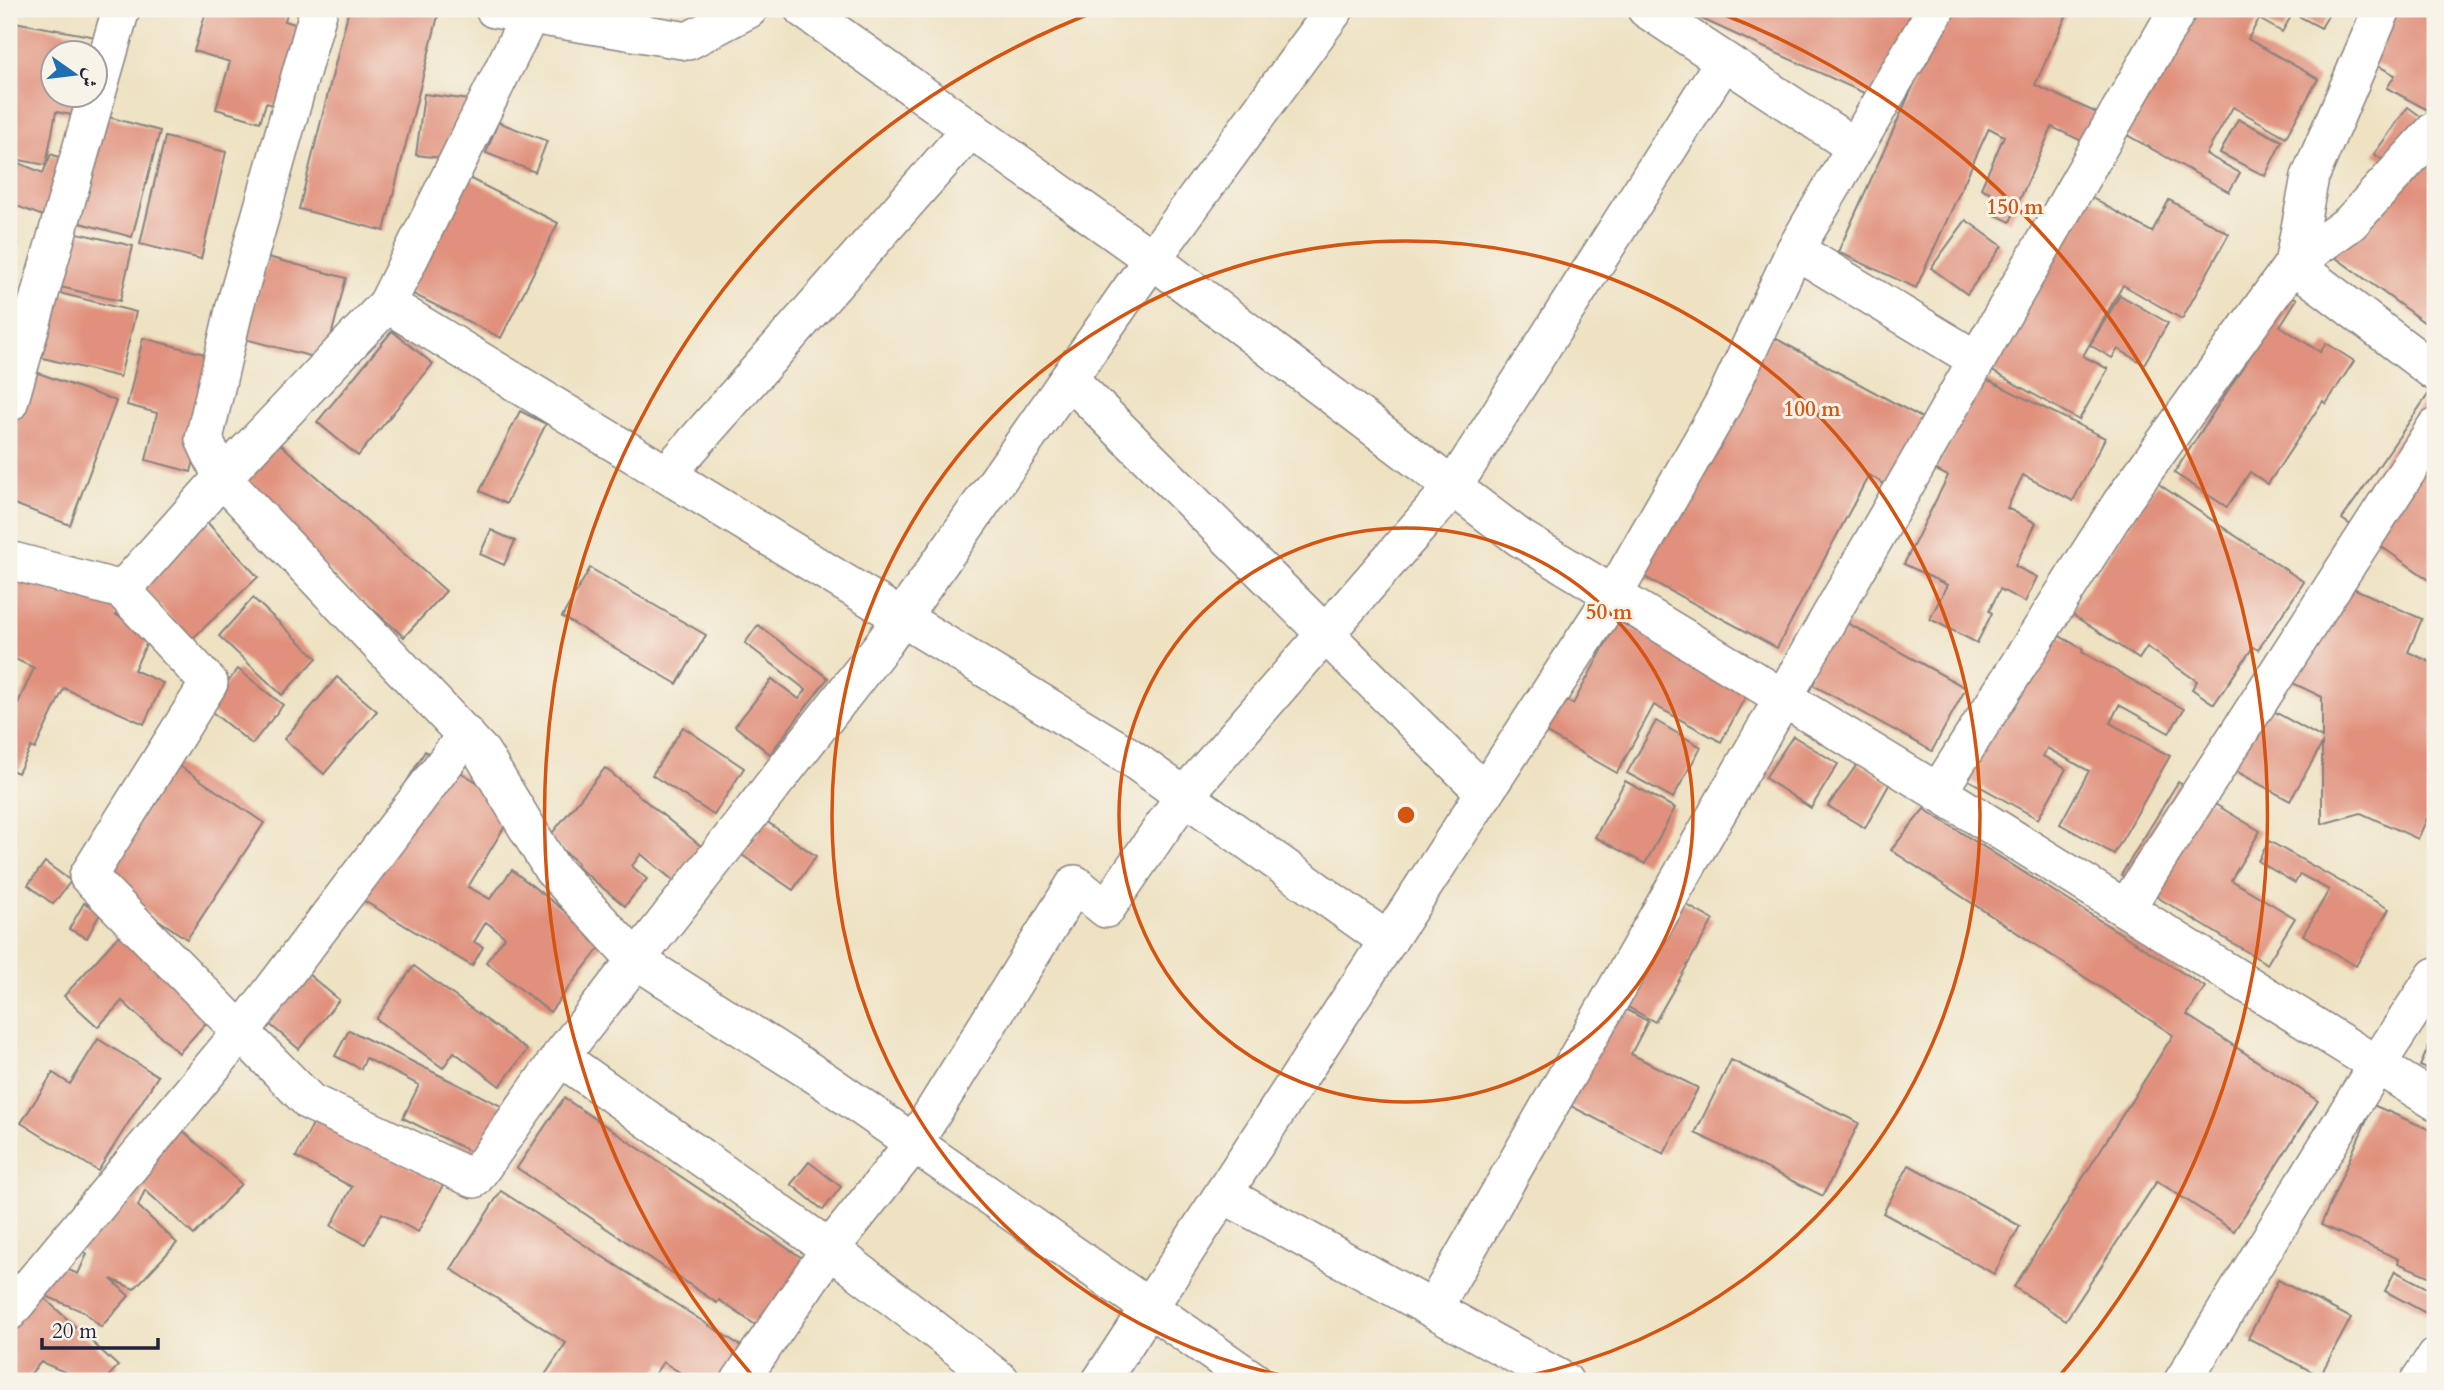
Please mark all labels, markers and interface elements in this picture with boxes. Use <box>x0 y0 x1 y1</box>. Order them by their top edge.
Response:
north arrow <box>38 38 108 108</box>
text: ش <box>75 66 104 90</box>
text: 150 m <box>1986 193 2044 222</box>
text: 100 m <box>1783 395 1841 424</box>
text: 50 m <box>1586 598 1633 627</box>
centre of rings <box>1394 803 1418 827</box>
scale bar <box>42 1306 158 1350</box>
text: 20 m <box>52 1317 97 1346</box>

